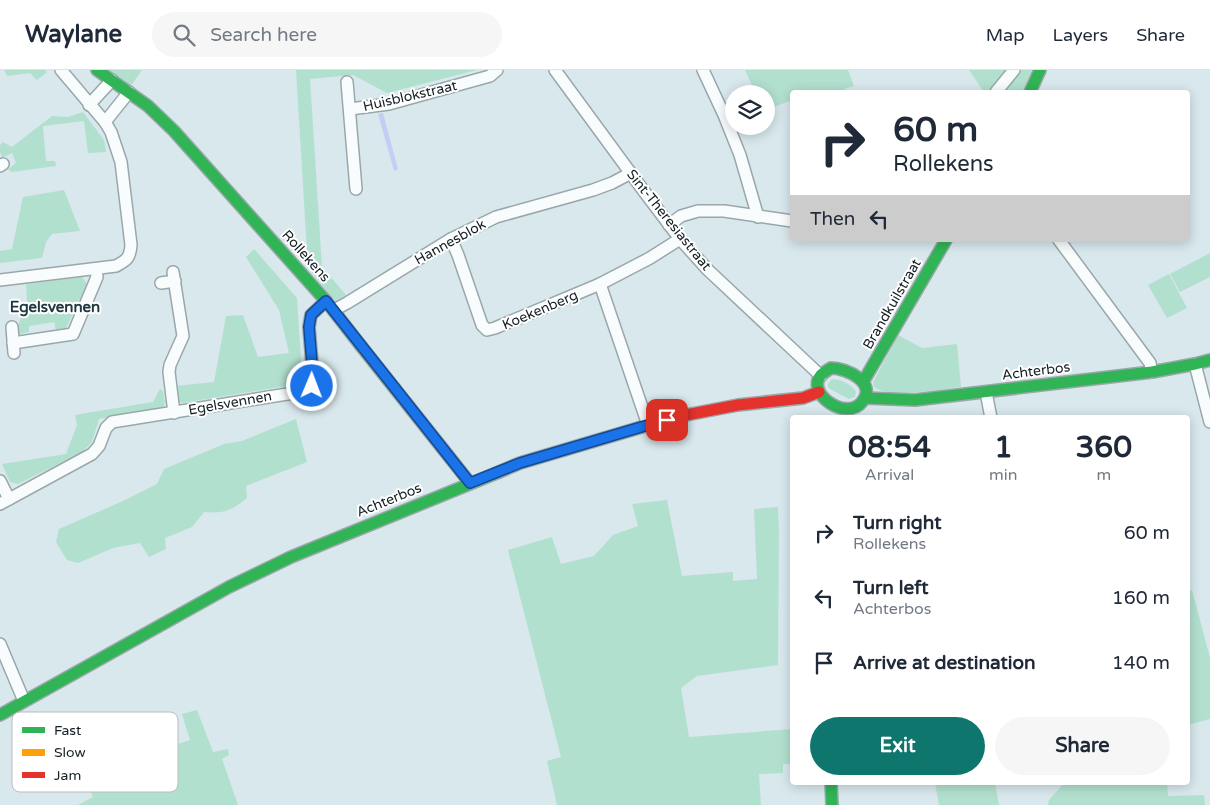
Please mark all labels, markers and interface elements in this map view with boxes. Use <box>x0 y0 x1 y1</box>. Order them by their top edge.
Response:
search box <box>152 12 502 57</box>
text: Waylane <box>25 20 122 49</box>
icon: search <box>170 21 198 49</box>
text: Search here <box>210 24 317 46</box>
text: Map <box>986 24 1025 46</box>
text: Layers <box>1053 24 1108 46</box>
text: Share <box>1136 24 1185 46</box>
street label: Huisblokstraat <box>361 77 459 115</box>
map controls <box>725 85 775 135</box>
button: layers <box>725 85 775 135</box>
text: 60 m <box>893 109 978 151</box>
icon: right <box>810 110 875 175</box>
text: Rollekens <box>893 151 994 177</box>
street label: Sint-Theresiastraat <box>623 166 715 274</box>
icon: left <box>865 205 893 233</box>
text: Then <box>810 208 855 230</box>
street label: Hannesblok <box>412 215 489 268</box>
street label: Rollekens <box>278 227 334 286</box>
street label: Brandkuilstraat <box>859 255 925 352</box>
street label: Koekenberg <box>500 286 580 334</box>
district label: Egelsvennen <box>10 298 100 317</box>
street label: Achterbos <box>1001 358 1071 384</box>
position arrow <box>285 359 337 411</box>
street label: Egelsvennen <box>187 387 273 419</box>
pin <box>646 399 688 441</box>
icon: arrive <box>653 406 681 434</box>
text: 08:54 <box>848 429 931 466</box>
text: 1 <box>994 429 1013 466</box>
text: 360 <box>1076 429 1132 466</box>
text: Arrival <box>865 465 914 485</box>
text: min <box>989 465 1018 485</box>
text: m <box>1096 465 1111 485</box>
street label: Achterbos <box>354 479 424 521</box>
text: Turn right <box>853 512 941 534</box>
icon: right <box>810 519 838 547</box>
text: 60 m <box>1124 522 1170 544</box>
text: Rollekens <box>853 534 926 554</box>
text: Turn left <box>853 577 929 599</box>
icon: left <box>810 584 838 612</box>
text: 160 m <box>1112 587 1170 609</box>
text: Achterbos <box>853 599 932 619</box>
icon: arrive <box>810 649 838 677</box>
text: Arrive at destination <box>853 652 1036 674</box>
text: 140 m <box>1112 652 1170 674</box>
legend <box>12 712 178 792</box>
button: Exit <box>810 717 985 775</box>
button: Share <box>995 717 1170 775</box>
text: Fast <box>54 722 82 739</box>
text: Slow <box>54 744 86 761</box>
text: Jam <box>54 767 81 784</box>

